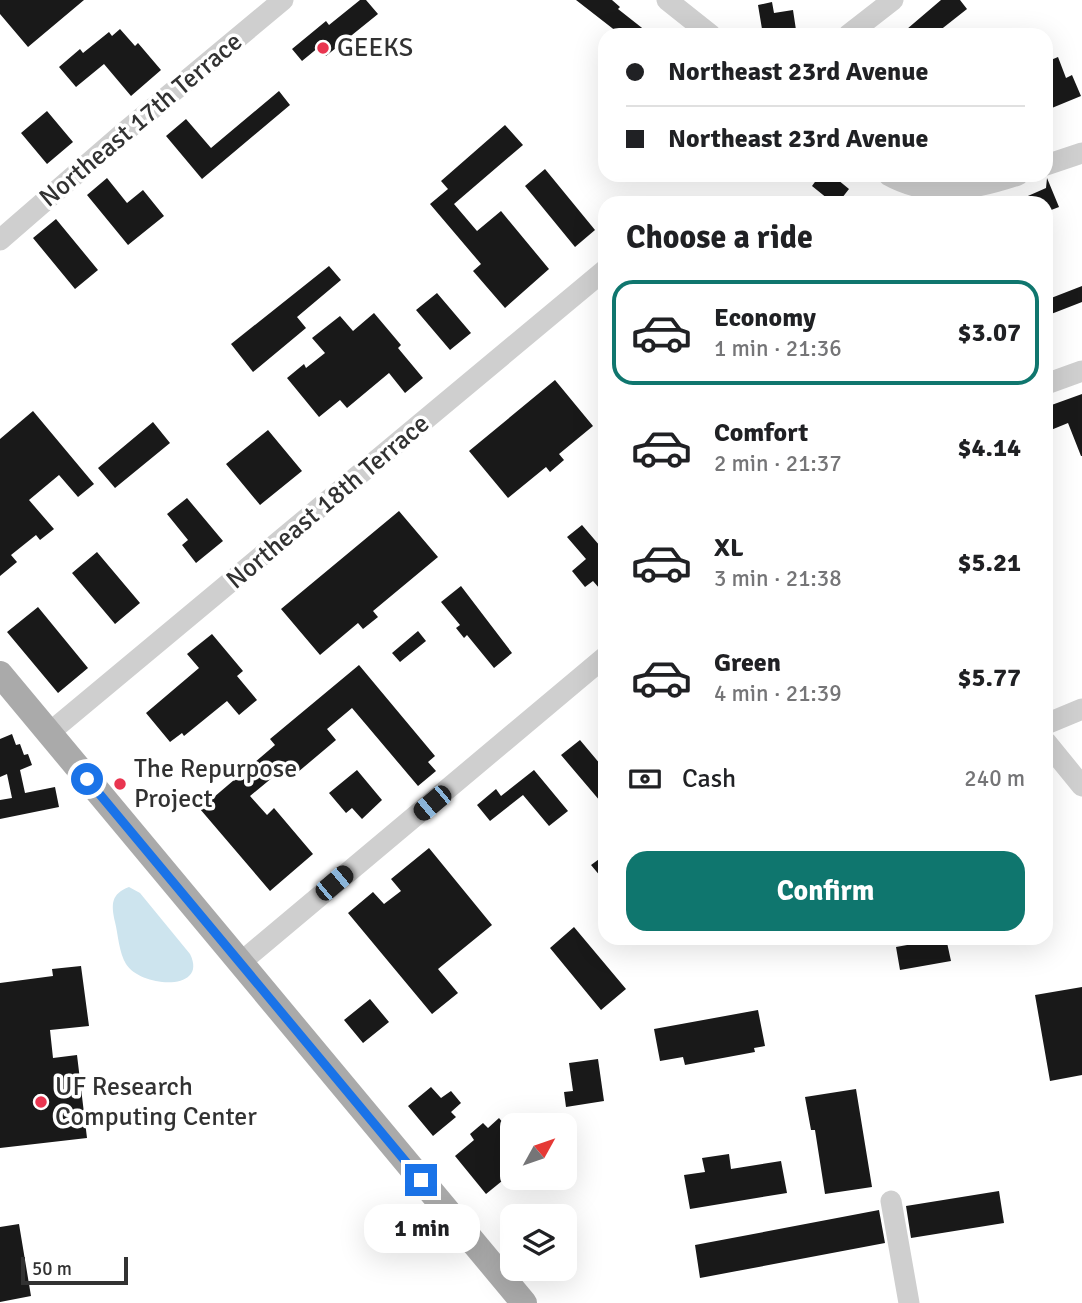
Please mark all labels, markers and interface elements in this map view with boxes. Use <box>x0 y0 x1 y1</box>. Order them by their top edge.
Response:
street label: Northeast 17th Terrace <box>33 26 249 214</box>
place label: GEEKS <box>337 32 413 64</box>
marker: GEEKS <box>315 40 331 56</box>
text: Northeast 23rd Avenue <box>668 56 928 88</box>
text: Northeast 23rd Avenue <box>668 123 928 155</box>
text: Choose a ride <box>626 218 813 257</box>
icon: car <box>630 301 693 364</box>
text: Economy <box>714 302 816 334</box>
text: $3.07 <box>957 317 1021 349</box>
text: 1 min · 21:36 <box>714 334 842 363</box>
street label: Northeast 18th Terrace <box>220 408 436 596</box>
icon: car <box>630 416 693 479</box>
text: Comfort <box>714 417 808 449</box>
text: $4.14 <box>957 432 1021 464</box>
text: 2 min · 21:37 <box>714 449 842 478</box>
icon: car <box>630 531 693 594</box>
text: XL <box>714 532 744 564</box>
text: $5.21 <box>957 547 1021 579</box>
text: 3 min · 21:38 <box>714 564 842 593</box>
icon: car <box>630 646 693 709</box>
text: Green <box>714 647 781 679</box>
text: $5.77 <box>957 662 1021 694</box>
text: 4 min · 21:39 <box>714 679 842 708</box>
place label: The Repurpose Project <box>134 753 297 815</box>
icon: cash <box>626 760 664 798</box>
route start <box>71 763 103 795</box>
text: Cash <box>682 763 736 795</box>
text: 240 m <box>964 764 1025 793</box>
marker: The Repurpose Project <box>112 776 128 792</box>
car <box>410 781 455 825</box>
button: Confirm <box>626 851 1025 931</box>
car <box>312 861 357 905</box>
place label: UF Research Computing Center <box>55 1071 257 1133</box>
marker: UF Research Computing Center <box>33 1094 49 1110</box>
north arrow <box>500 1113 578 1190</box>
map controls <box>500 1113 577 1281</box>
route end <box>405 1164 437 1196</box>
callout: 1 min <box>363 1204 479 1254</box>
button: layers <box>500 1204 577 1281</box>
text: 1 min <box>394 1214 450 1243</box>
scale bar <box>21 1254 128 1286</box>
text: 50 m <box>32 1257 72 1281</box>

